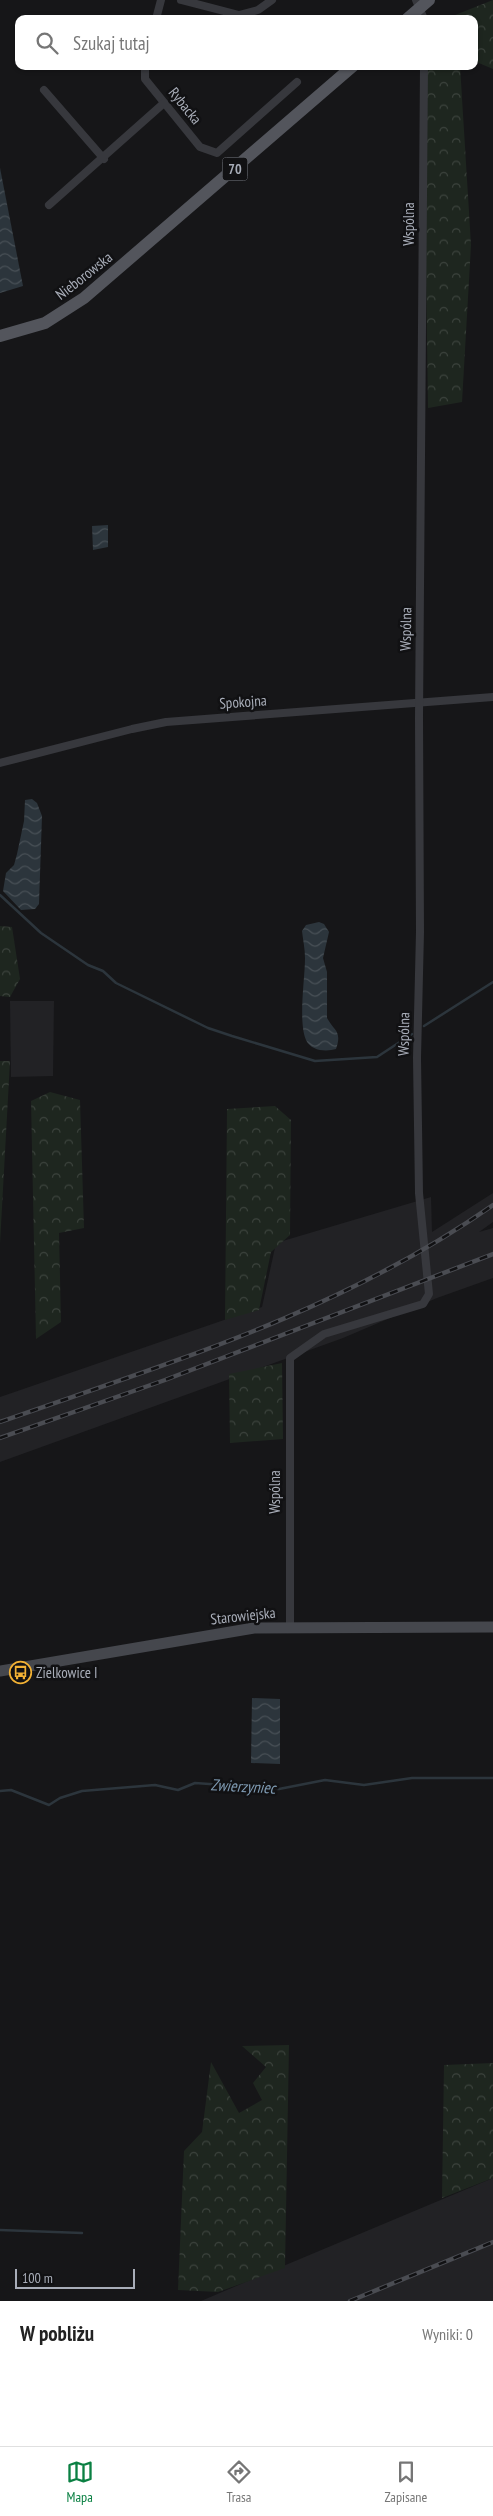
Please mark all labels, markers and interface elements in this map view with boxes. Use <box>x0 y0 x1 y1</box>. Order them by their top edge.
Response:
search box <box>15 15 478 70</box>
icon: search <box>33 29 61 57</box>
text: Szukaj tutaj <box>73 31 150 55</box>
street label: Rybacka <box>165 83 206 128</box>
road number: 70 <box>222 157 248 180</box>
street label: Wspólna <box>399 202 418 246</box>
street label: Nieborowska <box>52 248 116 304</box>
street label: Wspólna <box>396 607 415 651</box>
street label: Spokojna <box>219 690 267 713</box>
street label: Wspólna <box>394 1012 413 1056</box>
street label: Wspólna <box>265 1470 284 1514</box>
street label: Starowiejska <box>209 1603 276 1628</box>
bus stop icon: Zielkowice I <box>8 1661 32 1685</box>
place label: Zielkowice I <box>36 1663 98 1682</box>
water label: Zwierzyniec <box>210 1774 278 1798</box>
scale bar <box>15 2266 135 2289</box>
text: 100 m <box>22 2269 53 2287</box>
text: W pobliżu <box>20 2320 94 2347</box>
text: Wyniki: 0 <box>422 2324 473 2344</box>
tab: Mapa <box>66 2458 94 2506</box>
tab: Trasa <box>225 2458 253 2506</box>
tab: Zapisane <box>384 2458 427 2506</box>

